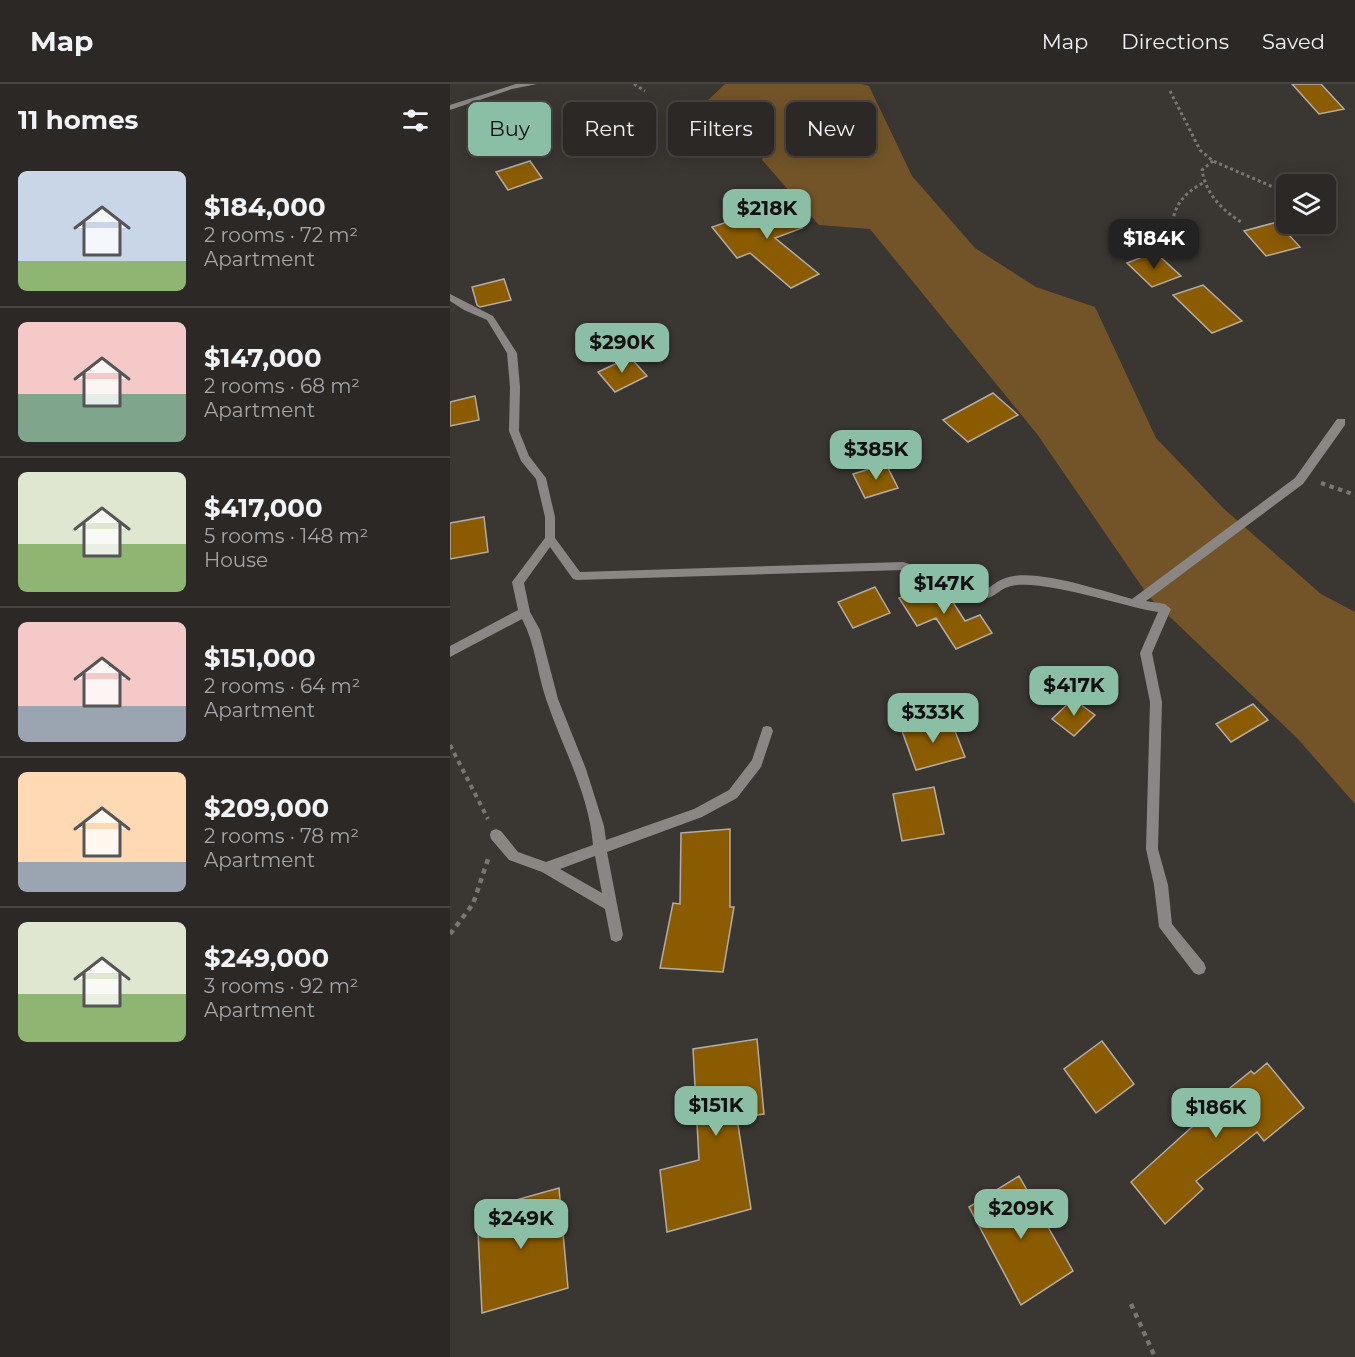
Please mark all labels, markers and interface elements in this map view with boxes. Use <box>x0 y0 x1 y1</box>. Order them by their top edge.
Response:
text: Map <box>30 24 93 58</box>
text: Map <box>1042 29 1088 54</box>
text: Directions <box>1121 29 1229 54</box>
text: Saved <box>1262 29 1325 54</box>
chip: Buy <box>468 102 551 156</box>
chip: Rent <box>563 102 656 156</box>
chip: Filters <box>668 102 774 156</box>
chip: New <box>786 102 876 156</box>
text: 11 homes <box>18 104 138 136</box>
icon: filters <box>399 104 432 137</box>
map controls <box>1276 174 1336 234</box>
button: layers <box>1276 174 1336 234</box>
pin: $218K <box>725 189 809 240</box>
text: $184,000 <box>204 191 326 223</box>
icon: home <box>66 195 138 267</box>
text: $218K <box>737 196 797 220</box>
pin: $184K <box>1112 219 1196 270</box>
text: 2 rooms · 72 m² <box>204 223 358 247</box>
text: $184K <box>1123 226 1185 250</box>
text: Apartment <box>204 247 315 271</box>
pin: $290K <box>580 323 664 374</box>
text: $290K <box>589 330 655 354</box>
text: $147,000 <box>204 342 322 374</box>
icon: home <box>66 346 138 418</box>
text: 2 rooms · 68 m² <box>204 374 360 398</box>
text: Apartment <box>204 398 315 422</box>
pin: $385K <box>834 430 918 481</box>
text: $385K <box>844 437 908 461</box>
text: $417,000 <box>204 492 323 524</box>
icon: home <box>66 496 138 568</box>
text: 5 rooms · 148 m² <box>204 524 368 548</box>
text: House <box>204 548 268 572</box>
pin: $147K <box>902 564 986 615</box>
text: $147K <box>914 571 974 595</box>
text: $151,000 <box>204 642 316 674</box>
icon: home <box>66 646 138 718</box>
pin: $417K <box>1032 666 1116 717</box>
text: $417K <box>1043 673 1105 697</box>
text: 2 rooms · 64 m² <box>204 674 360 698</box>
pin: $333K <box>891 693 975 744</box>
text: Apartment <box>204 698 315 722</box>
text: $333K <box>902 700 964 724</box>
text: $209,000 <box>204 792 329 824</box>
icon: home <box>66 796 138 868</box>
text: 2 rooms · 78 m² <box>204 824 359 848</box>
text: Apartment <box>204 848 315 872</box>
text: $249,000 <box>204 942 329 974</box>
icon: home <box>66 946 138 1018</box>
text: 3 rooms · 92 m² <box>204 974 358 998</box>
text: Apartment <box>204 998 315 1022</box>
pin: $151K <box>674 1086 758 1137</box>
pin: $186K <box>1174 1088 1258 1139</box>
text: $151K <box>689 1093 743 1117</box>
text: $186K <box>1185 1095 1247 1119</box>
pin: $209K <box>979 1189 1063 1240</box>
text: $209K <box>988 1196 1054 1220</box>
pin: $249K <box>479 1199 563 1250</box>
text: $249K <box>488 1206 554 1230</box>

